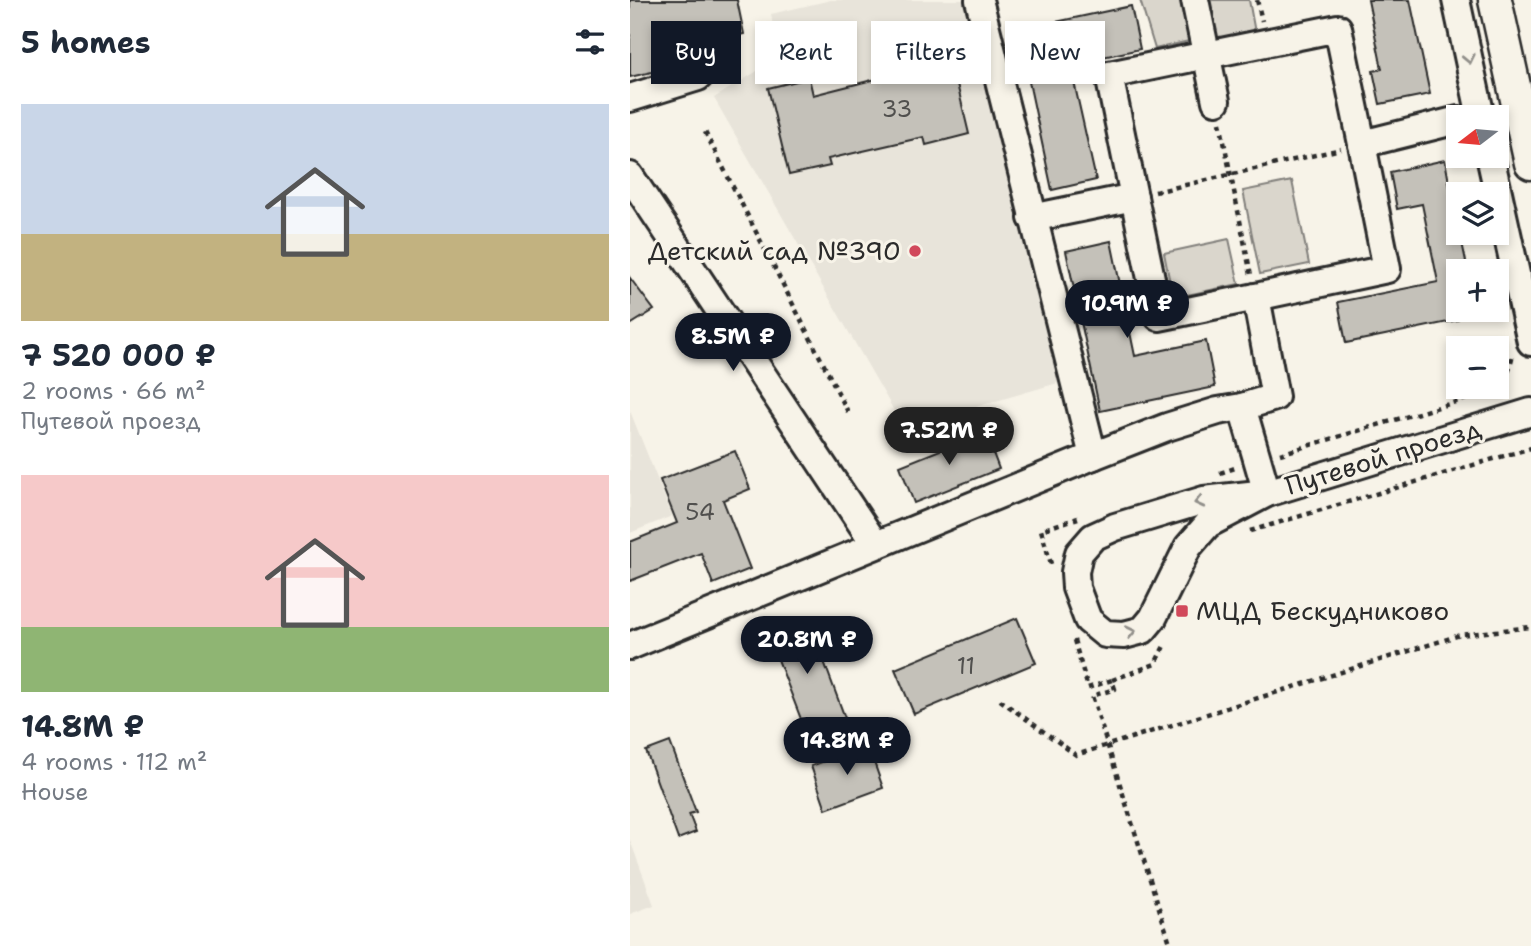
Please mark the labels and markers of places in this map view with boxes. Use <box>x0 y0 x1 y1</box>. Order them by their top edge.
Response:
place label: Детский сад №390 <box>648 233 901 268</box>
marker: Детский сад №390 <box>907 243 923 259</box>
pin: 10.9M ₽ <box>1062 280 1192 340</box>
pin: 8.5M ₽ <box>676 314 790 373</box>
pin: 7.52M ₽ <box>884 407 1014 467</box>
place label: МЦД Бескудниково <box>1196 593 1449 628</box>
marker: МЦД Бескудниково <box>1174 603 1190 619</box>
pin: 20.8M ₽ <box>742 616 872 676</box>
pin: 14.8M ₽ <box>782 718 912 777</box>

